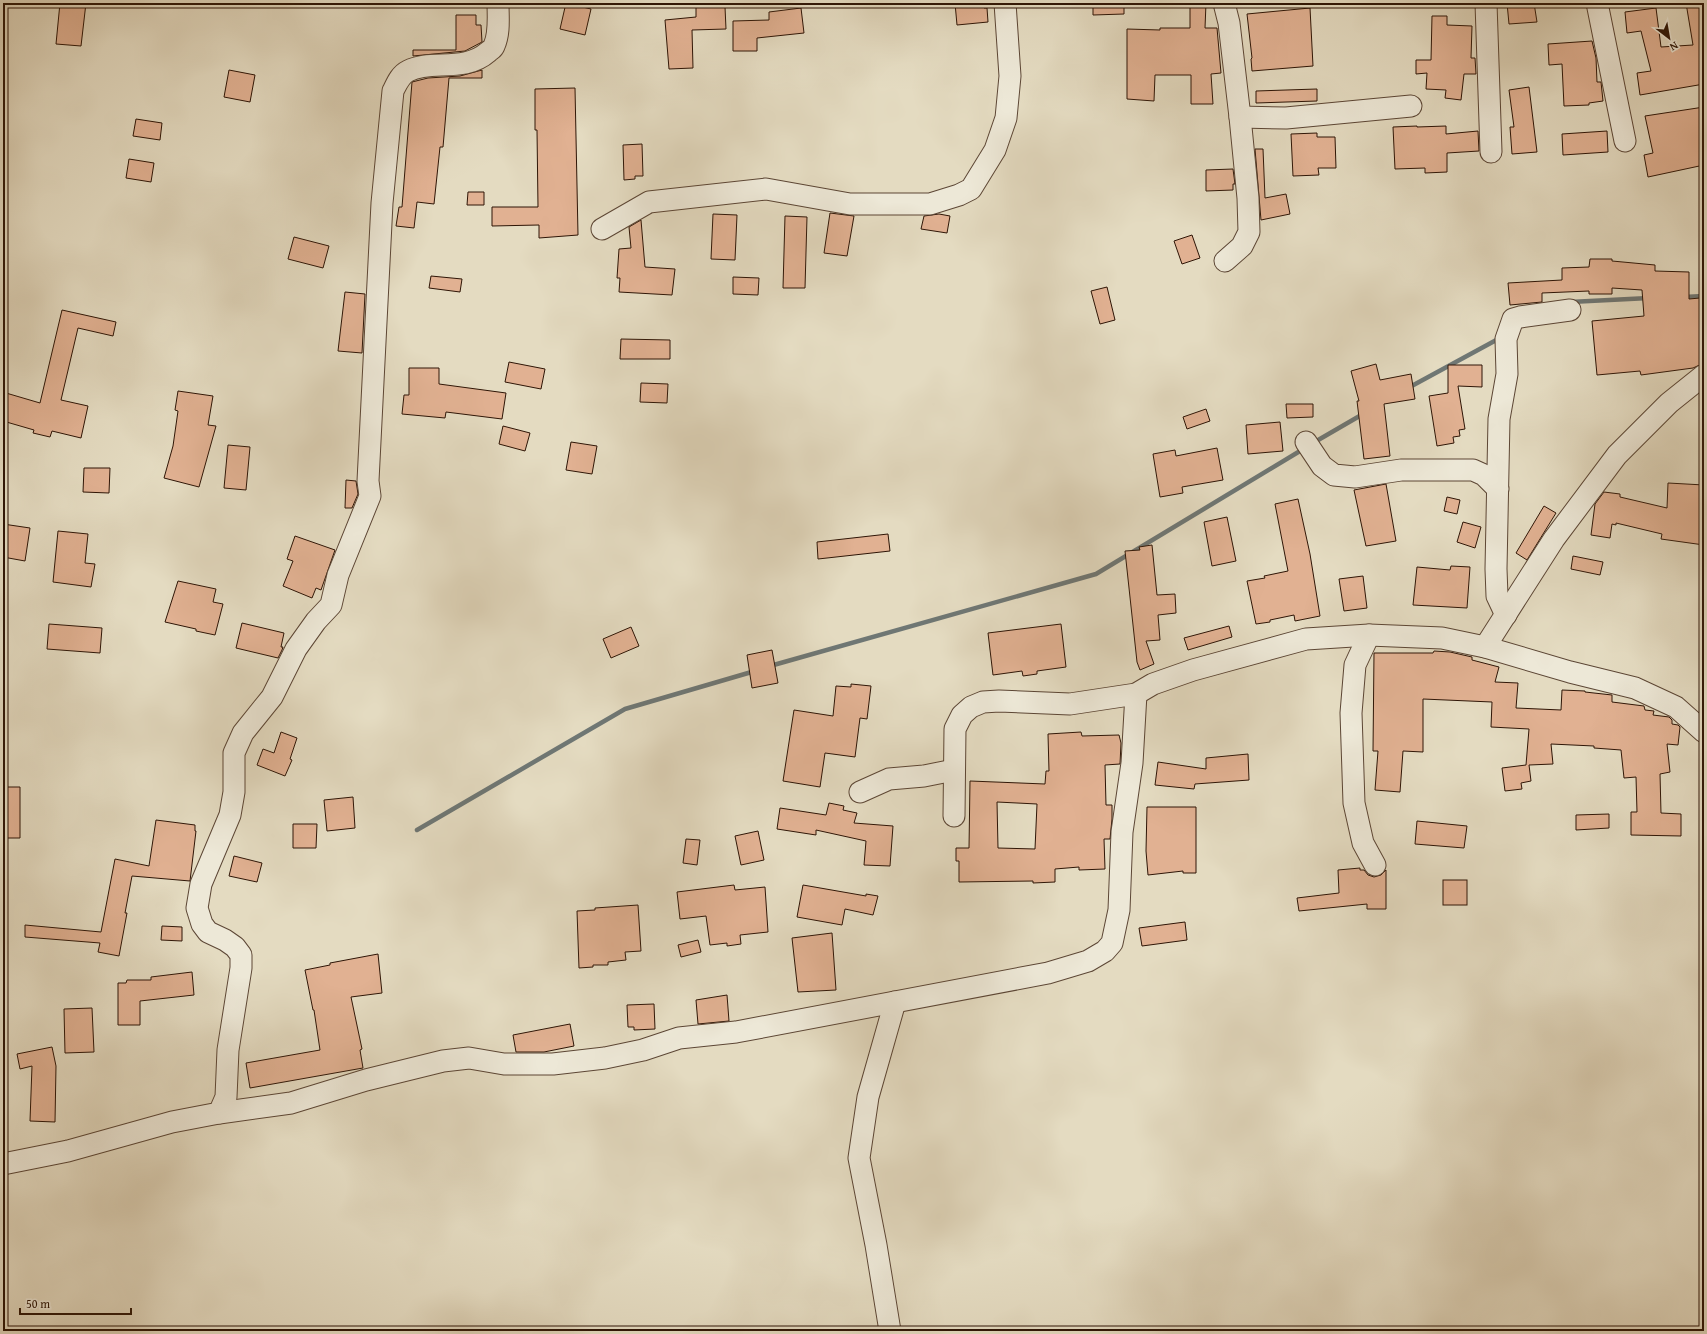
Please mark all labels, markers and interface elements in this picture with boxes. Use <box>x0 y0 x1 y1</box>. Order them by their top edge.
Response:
north arrow <box>1649 18 1689 58</box>
text: N <box>1666 38 1681 56</box>
scale bar <box>20 1290 131 1316</box>
text: 50 m <box>26 1295 50 1312</box>

